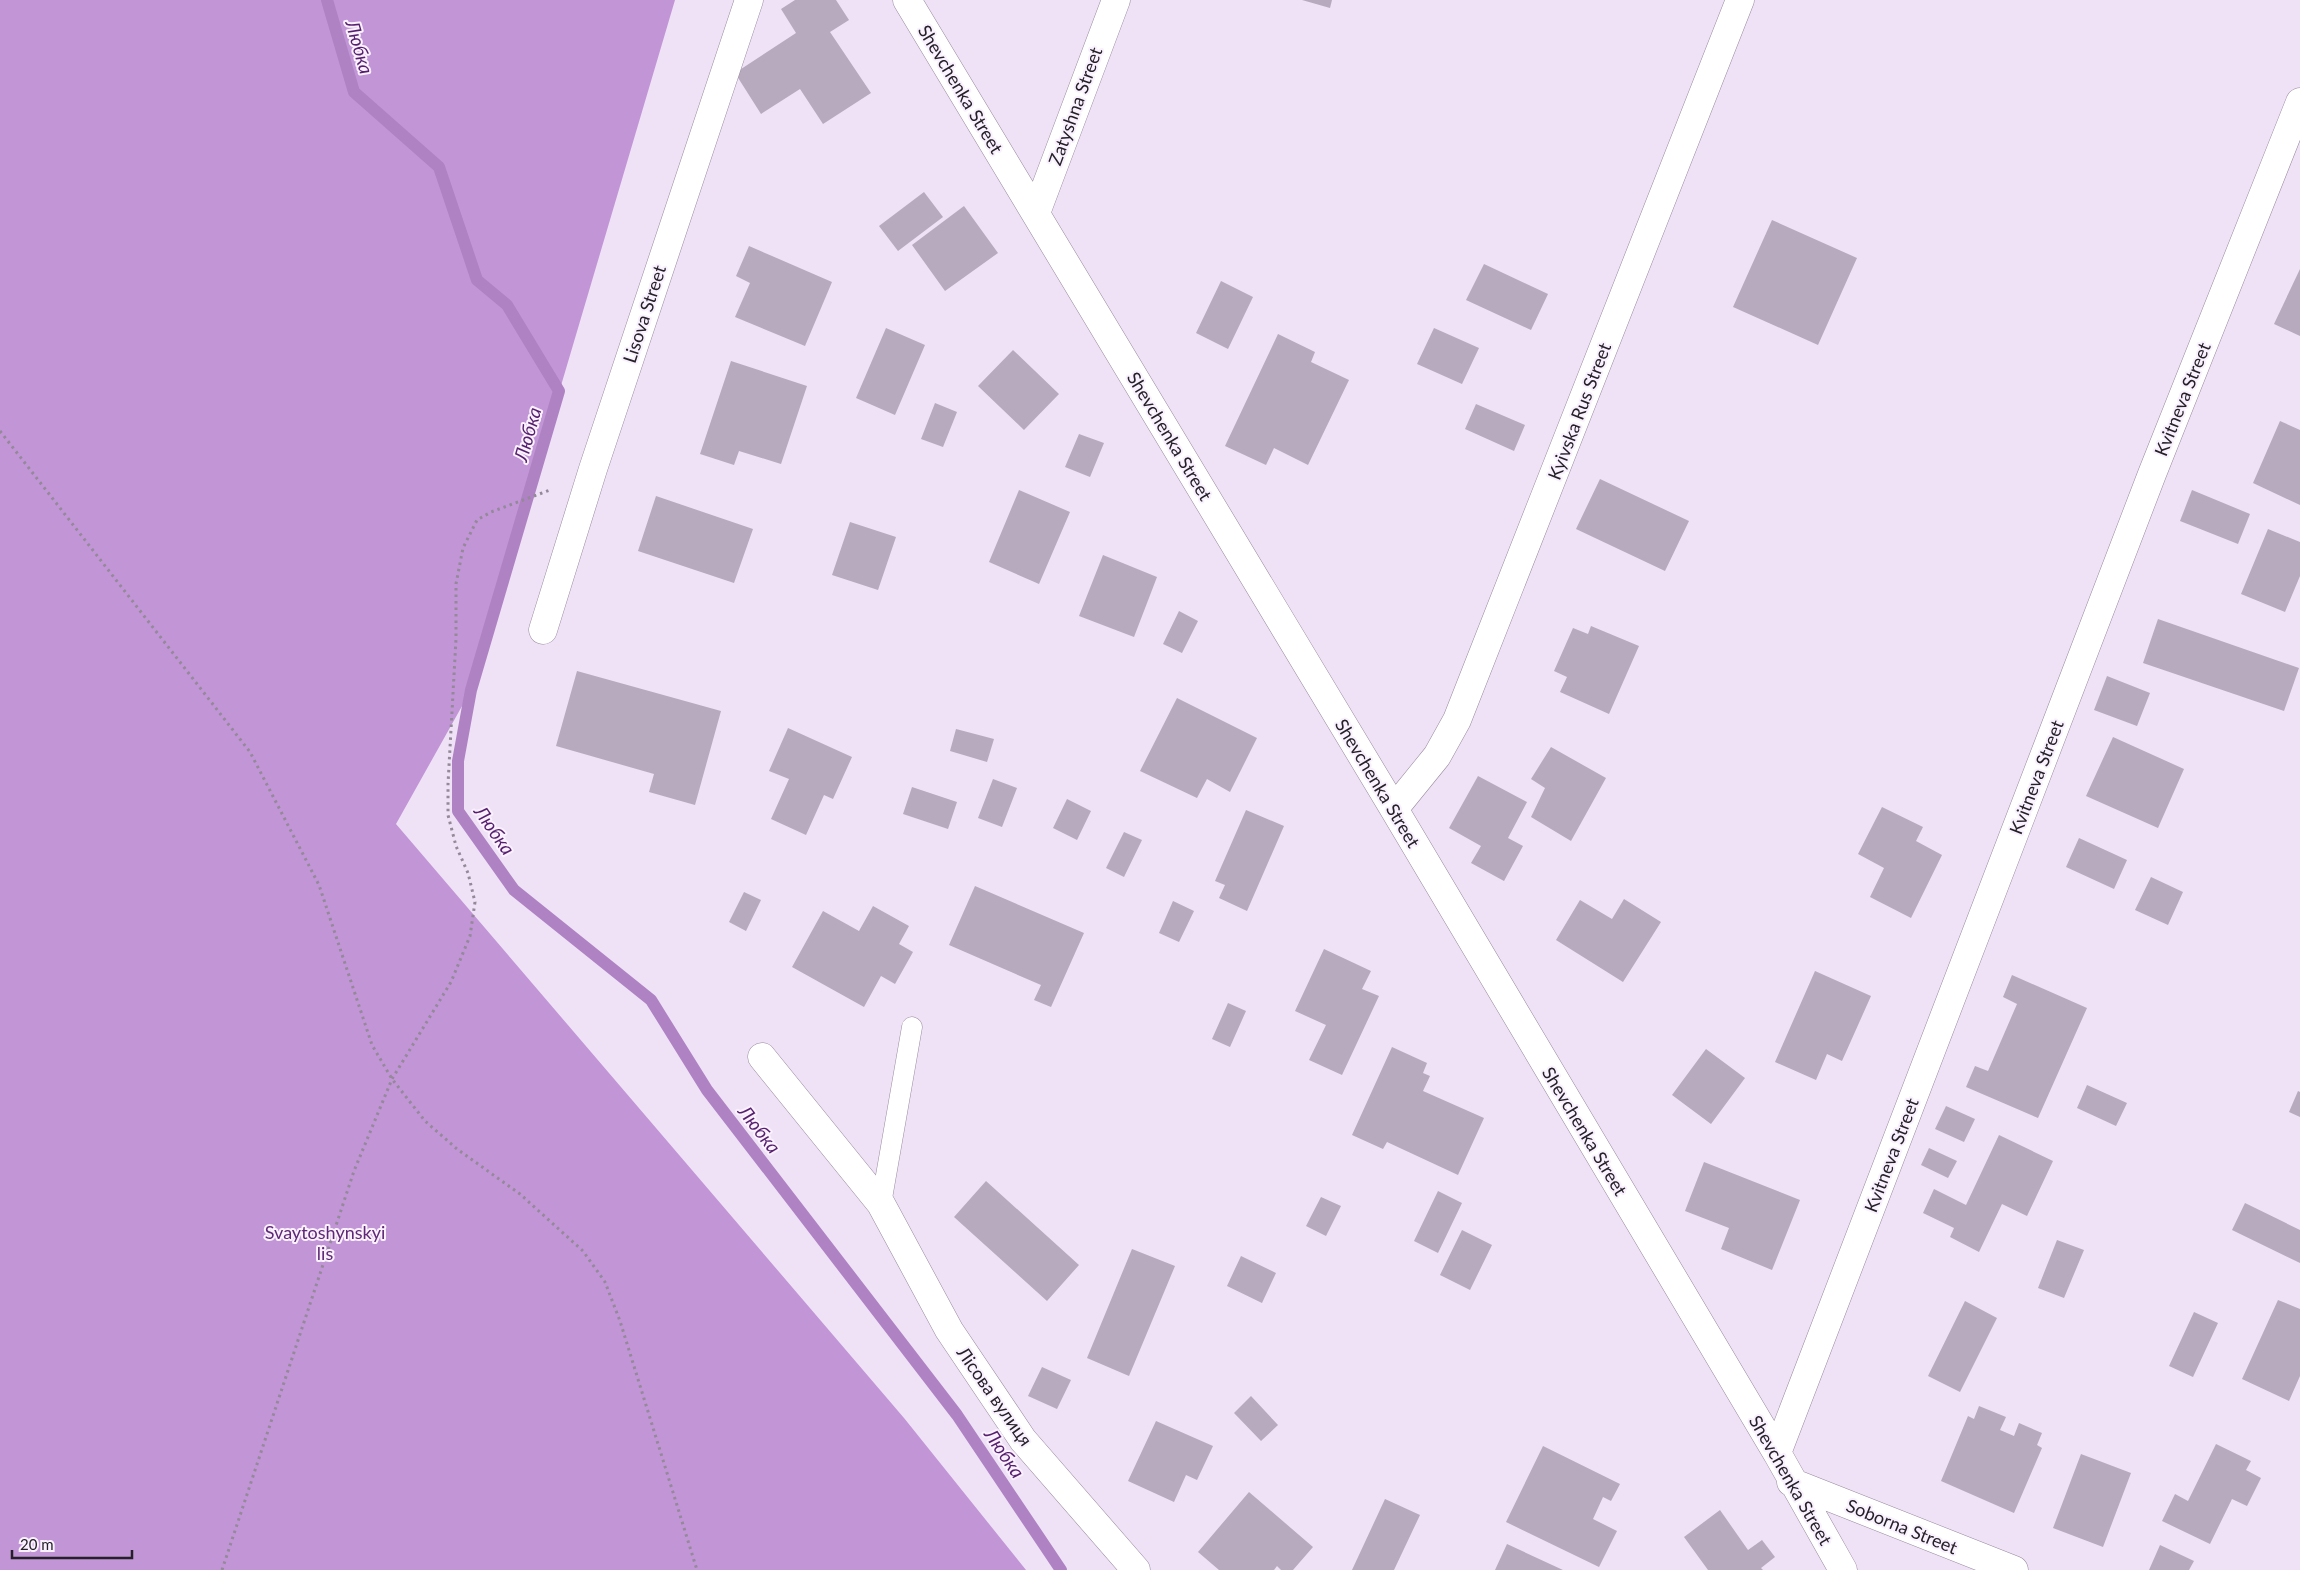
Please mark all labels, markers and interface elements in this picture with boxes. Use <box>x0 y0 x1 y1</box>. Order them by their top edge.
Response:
water label: Любка <box>341 17 379 77</box>
street label: Shevchenka Street <box>914 21 1008 158</box>
street label: Zatyshna Street <box>1043 43 1107 168</box>
street label: Lisova Street <box>618 262 670 366</box>
street label: Kyivska Rus Street <box>1543 339 1615 483</box>
street label: Kvitneva Street <box>2149 339 2215 459</box>
street label: Shevchenka Street <box>1123 368 1217 505</box>
water label: Любка <box>508 404 546 464</box>
street label: Shevchenka Street <box>1331 715 1425 852</box>
street label: Kvitneva Street <box>2004 716 2068 837</box>
water label: Любка <box>469 800 520 859</box>
street label: Shevchenka Street <box>1538 1063 1632 1200</box>
street label: Kvitneva Street <box>1859 1094 1923 1215</box>
water label: Любка <box>733 1100 786 1158</box>
park label: Svaytoshynskyi lis <box>265 1221 385 1264</box>
street label: Лісова вулиця <box>952 1341 1037 1450</box>
street label: Shevchenka Street <box>1745 1411 1837 1549</box>
water label: Любка <box>980 1423 1030 1482</box>
street label: Soborna Street <box>1843 1494 1961 1558</box>
scale bar <box>12 1528 132 1560</box>
text: 20 m <box>20 1535 54 1553</box>

